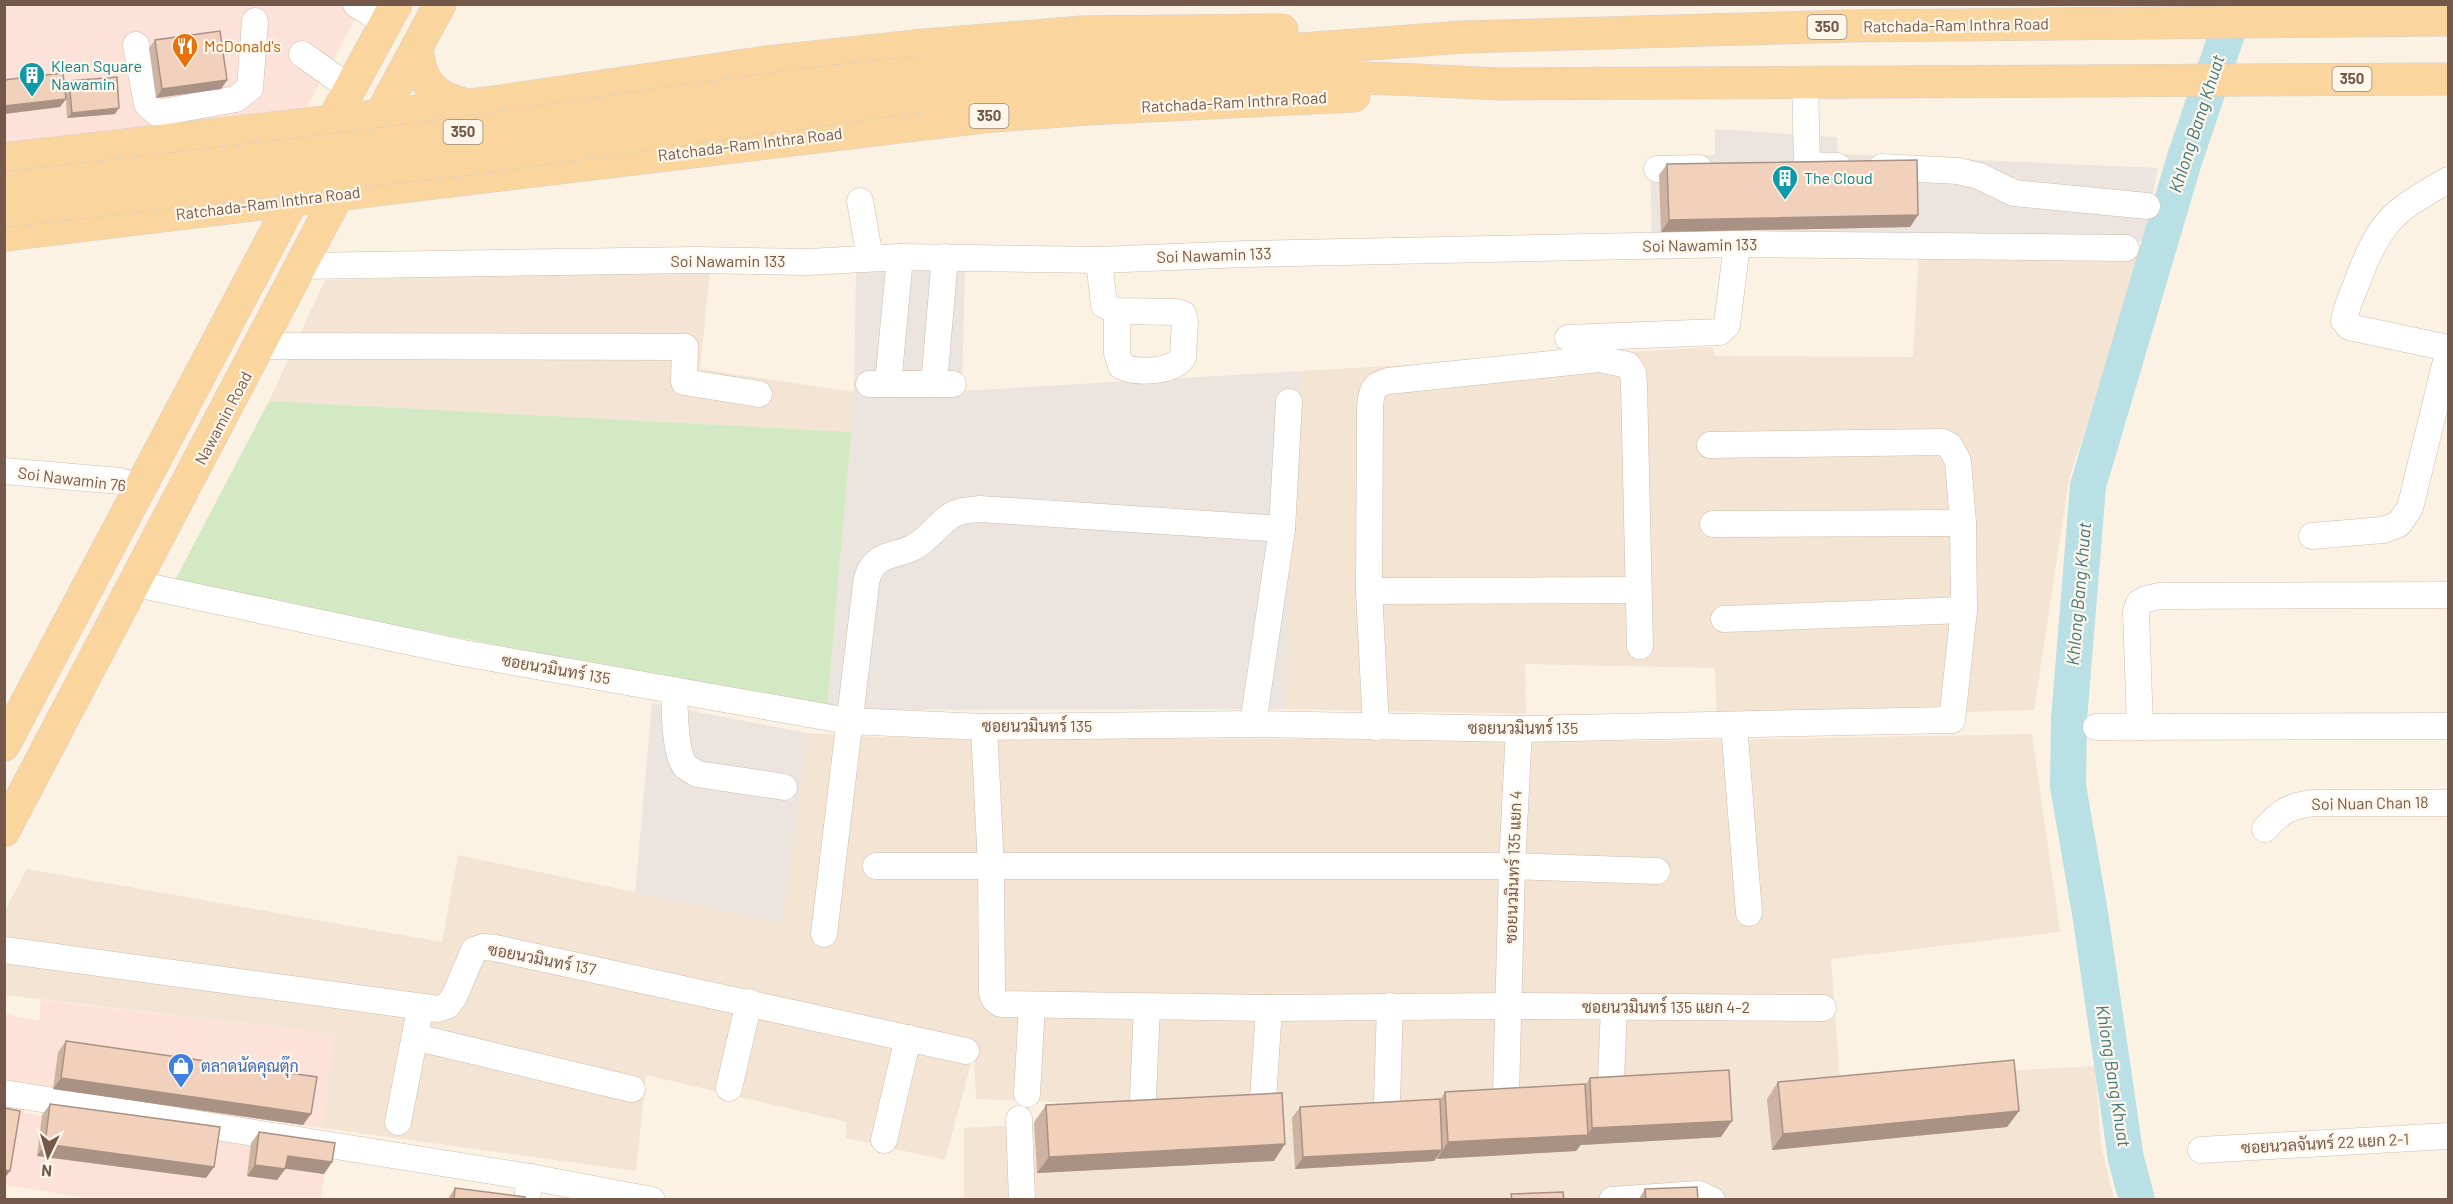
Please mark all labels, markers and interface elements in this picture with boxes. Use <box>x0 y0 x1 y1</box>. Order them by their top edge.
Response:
street label: Ratchada-Ram Inthra Road <box>1863 13 2049 36</box>
road number: 350 <box>1808 15 1846 39</box>
restaurant icon: McDonald's <box>170 31 200 69</box>
place label: McDonald's <box>204 36 281 55</box>
water label: Khlong Bang Khuat <box>2163 51 2229 195</box>
place label: Klean Square Nawamin <box>51 56 142 93</box>
building icon: Klean Square Nawamin <box>17 60 47 98</box>
road number: 350 <box>2332 67 2372 91</box>
street label: Ratchada-Ram Inthra Road <box>1141 87 1327 116</box>
road number: 350 <box>970 104 1008 128</box>
road number: 350 <box>444 120 482 144</box>
street label: Ratchada-Ram Inthra Road <box>656 123 843 164</box>
building icon: The Cloud <box>1770 163 1800 201</box>
place label: The Cloud <box>1804 168 1873 187</box>
street label: Ratchada-Ram Inthra Road <box>174 182 361 223</box>
street label: Soi Nawamin 133 <box>1642 234 1758 255</box>
street label: Soi Nawamin 133 <box>1156 243 1272 266</box>
street label: Soi Nawamin 133 <box>671 251 786 270</box>
street label: Nawamin Road <box>190 368 255 468</box>
street label: Soi Nawamin 76 <box>17 462 127 495</box>
water label: Khlong Bang Khuat <box>2061 521 2095 666</box>
street label: ซอยนวมินทร์ 135 <box>500 648 612 687</box>
street label: ซอยนวมินทร์ 135 <box>982 714 1092 735</box>
street label: ซอยนวมินทร์ 135 <box>1468 716 1578 737</box>
street label: ซอยนวมินทร์ 135 แยก 4 <box>1498 790 1525 944</box>
street label: Soi Nuan Chan 18 <box>2311 792 2429 813</box>
street label: ซอยนวมินทร์ 137 <box>486 937 599 978</box>
street label: ซอยนวมินทร์ 135 แยก 4-2 <box>1582 995 1750 1016</box>
water label: Khlong Bang Khuat <box>2092 1003 2136 1149</box>
shop icon: ตลาดนัดคุณตุ๊ก <box>166 1051 196 1089</box>
place label: ตลาดนัดคุณตุ๊ก <box>201 1055 299 1078</box>
north arrow <box>18 1126 78 1186</box>
street label: ซอยนวลจันทร์ 22 แยก 2-1 <box>2240 1127 2409 1156</box>
text: N <box>41 1162 53 1181</box>

